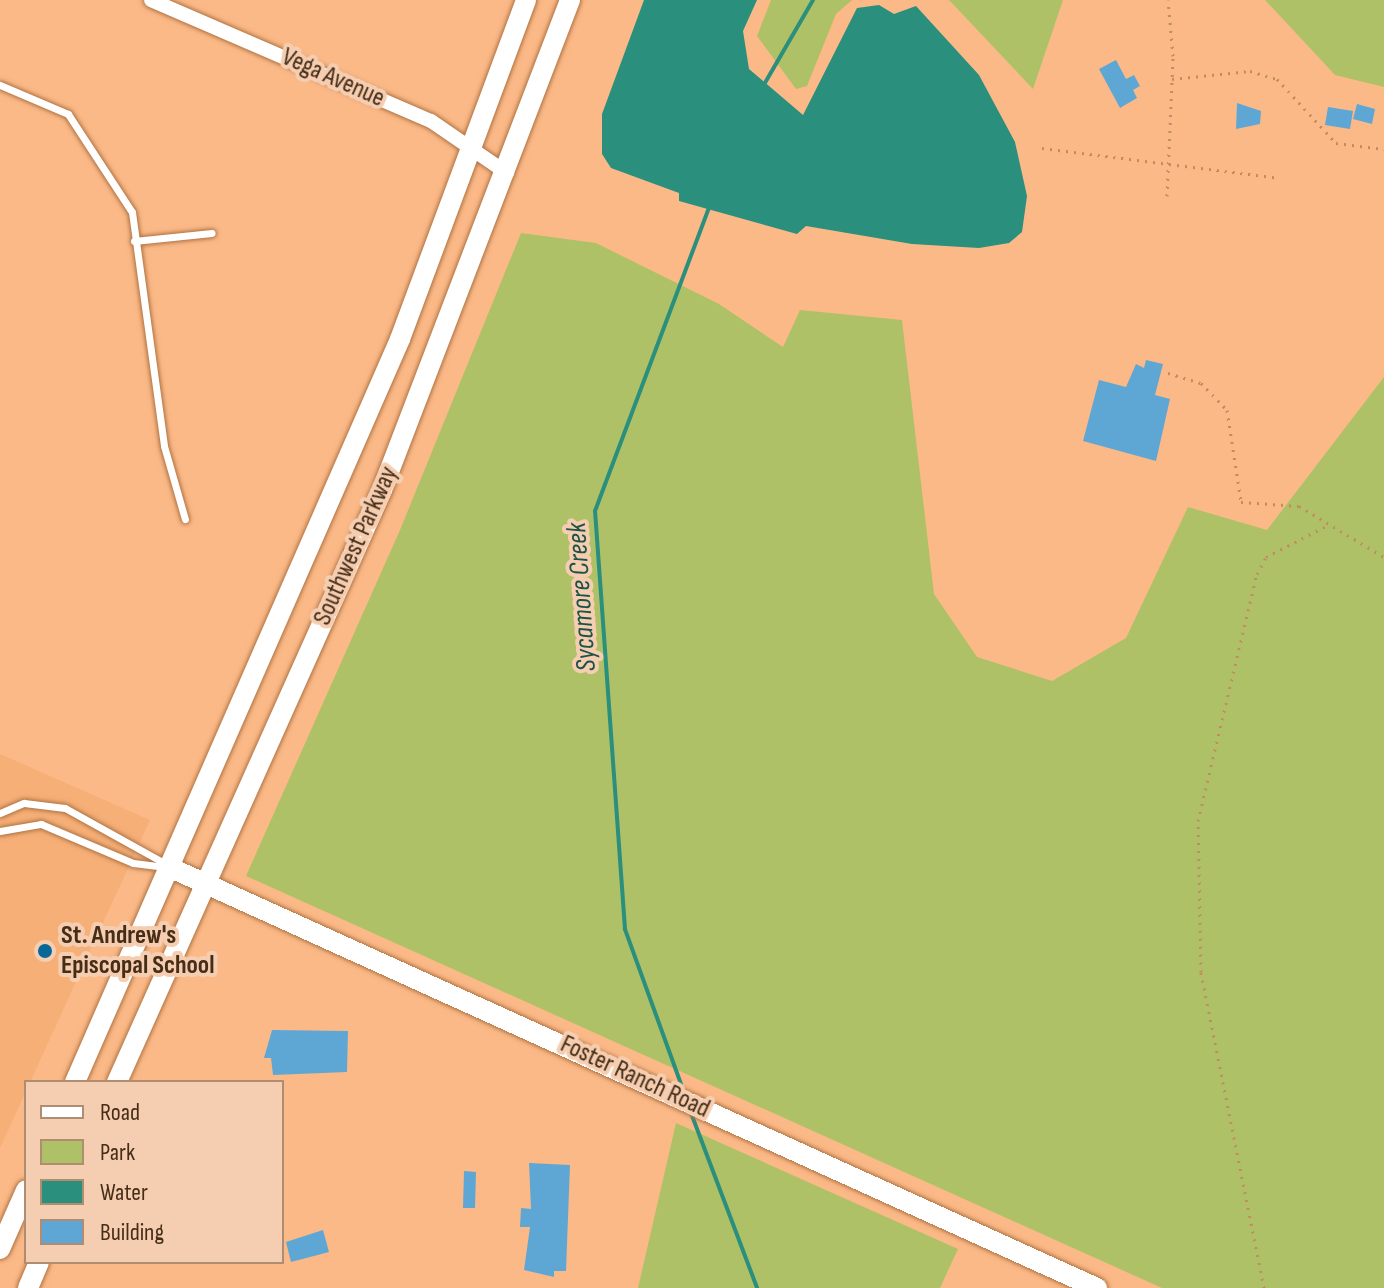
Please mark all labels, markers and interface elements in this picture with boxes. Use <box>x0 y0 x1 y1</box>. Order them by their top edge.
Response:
street label: Vega Avenue <box>277 42 389 114</box>
street label: Southwest Parkway <box>307 462 405 630</box>
water label: Sycamore Creek <box>560 522 604 672</box>
place label: St. Andrew's Episcopal School <box>61 920 214 982</box>
marker: St. Andrew's Episcopal School <box>36 942 54 960</box>
street label: Foster Ranch Road <box>555 1029 715 1125</box>
legend <box>24 1080 284 1264</box>
text: Road <box>100 1098 140 1127</box>
text: Park <box>100 1138 135 1167</box>
text: Water <box>100 1178 148 1207</box>
text: Building <box>100 1218 164 1247</box>

